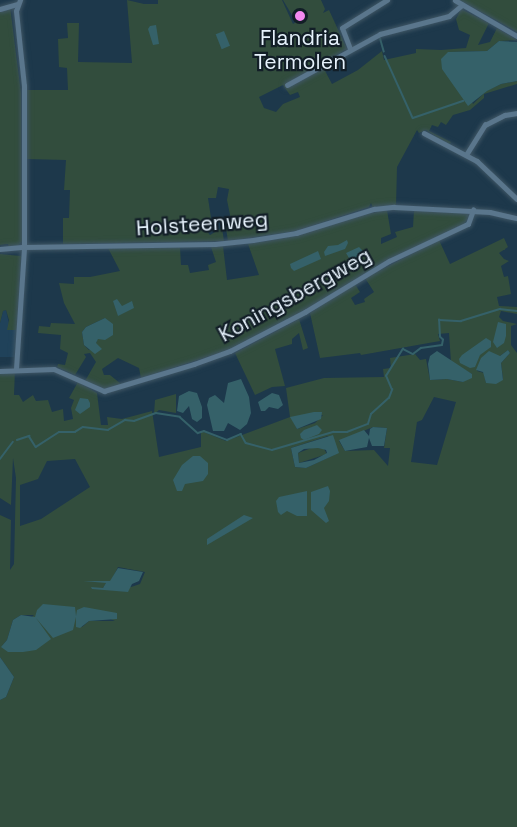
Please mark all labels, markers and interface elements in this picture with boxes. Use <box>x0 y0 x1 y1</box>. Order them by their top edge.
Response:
marker: Flandria Termolen <box>293 9 307 23</box>
place label: Flandria Termolen <box>254 25 346 75</box>
street label: Holsteenweg <box>135 207 269 241</box>
street label: Koningsbergweg <box>214 243 376 347</box>

